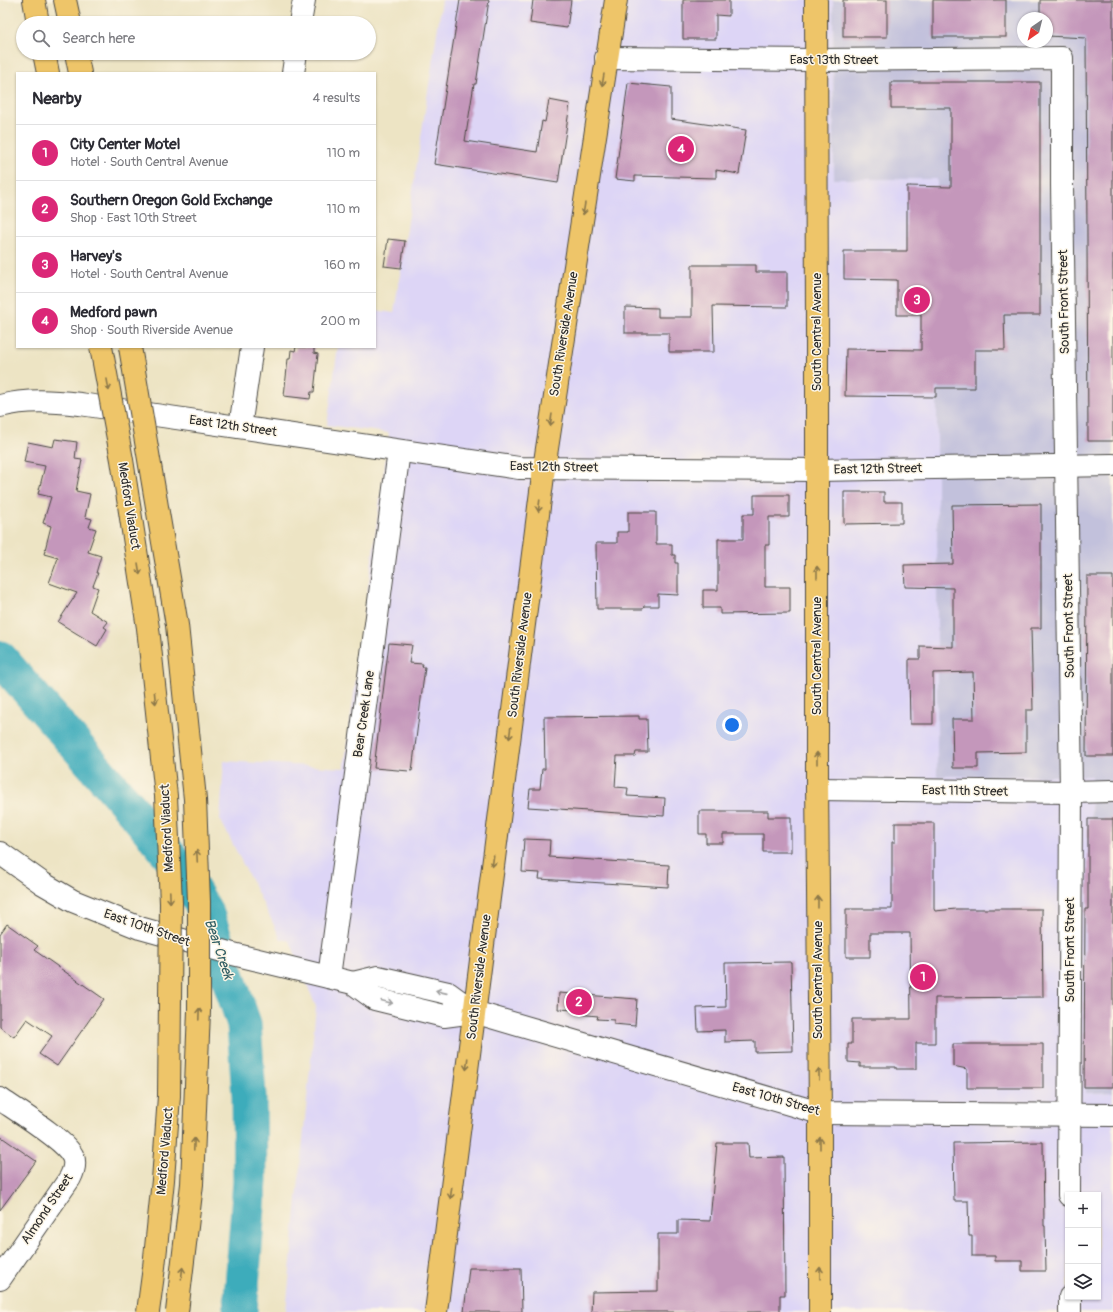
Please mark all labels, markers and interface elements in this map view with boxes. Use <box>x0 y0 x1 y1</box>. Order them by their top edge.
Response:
north arrow <box>1017 12 1053 48</box>
search box <box>16 16 376 60</box>
icon: search <box>30 27 52 49</box>
text: Search here <box>62 29 135 48</box>
street label: East 13th Street <box>790 52 879 68</box>
one-way arrow <box>599 73 607 86</box>
text: Nearby <box>32 88 81 109</box>
text: 4 results <box>313 90 360 106</box>
pin: 4 <box>668 134 694 164</box>
text: City Center Motel <box>70 135 180 154</box>
text: 1 <box>42 145 48 161</box>
text: 110 m <box>327 145 360 161</box>
text: Hotel · South Central Avenue <box>70 154 228 170</box>
text: Southern Oregon Gold Exchange <box>70 191 272 210</box>
text: 2 <box>41 201 49 217</box>
text: 110 m <box>327 201 360 217</box>
one-way arrow <box>579 202 587 215</box>
text: Shop · East 10th Street <box>70 210 197 226</box>
text: Harvey's <box>70 247 122 266</box>
street label: South Front Street <box>1055 249 1073 355</box>
text: 3 <box>41 257 49 273</box>
text: 160 m <box>324 257 360 273</box>
text: Hotel · South Central Avenue <box>70 266 228 282</box>
street label: South Riverside Avenue <box>546 270 582 398</box>
street label: South Central Avenue <box>809 272 825 391</box>
pin: 3 <box>904 285 930 315</box>
text: Medford pawn <box>70 303 157 322</box>
text: 4 <box>41 313 49 329</box>
text: 200 m <box>321 313 360 329</box>
text: Shop · South Riverside Avenue <box>70 322 233 338</box>
one-way arrow <box>104 379 112 392</box>
street label: East 12th Street <box>188 412 279 440</box>
one-way arrow <box>547 413 555 426</box>
street label: East 12th Street <box>510 458 599 476</box>
street label: East 12th Street <box>834 460 923 478</box>
street label: Medford Viaduct <box>114 461 144 552</box>
one-way arrow <box>535 499 543 512</box>
one-way arrow <box>135 562 143 575</box>
one-way arrow <box>813 566 821 579</box>
street label: South Front Street <box>1060 573 1078 679</box>
street label: South Riverside Avenue <box>504 591 536 719</box>
street label: South Central Avenue <box>809 596 825 715</box>
street label: Bear Creek Lane <box>350 669 378 758</box>
one-way arrow <box>152 691 159 704</box>
your location <box>722 715 742 735</box>
one-way arrow <box>506 726 514 739</box>
one-way arrow <box>813 752 821 765</box>
street label: East 11th Street <box>922 782 1009 800</box>
street label: Medford Viaduct <box>157 783 177 872</box>
one-way arrow <box>194 850 201 863</box>
one-way arrow <box>489 855 497 868</box>
one-way arrow <box>167 890 174 903</box>
one-way arrow <box>814 896 822 909</box>
street label: South Front Street <box>1062 897 1078 1002</box>
street label: East 10th Street <box>102 906 193 950</box>
street label: South Riverside Avenue <box>463 913 495 1041</box>
water label: Bear Creek <box>201 917 238 982</box>
street label: South Central Avenue <box>810 920 826 1039</box>
pin: 1 <box>910 962 936 992</box>
one-way arrow <box>435 987 448 995</box>
pin: 2 <box>566 987 592 1017</box>
one-way arrow <box>380 999 393 1006</box>
one-way arrow <box>195 1008 203 1021</box>
one-way arrow <box>464 1058 471 1071</box>
one-way arrow <box>815 1068 823 1081</box>
street label: East 10th Street <box>731 1079 822 1119</box>
street label: Medford Viaduct <box>153 1106 177 1196</box>
one-way arrow <box>816 1137 824 1150</box>
one-way arrow <box>190 1138 198 1151</box>
street label: Almond Street <box>18 1170 77 1247</box>
one-way arrow <box>447 1186 455 1199</box>
map controls <box>1065 1192 1101 1300</box>
button: + <box>1065 1192 1101 1228</box>
button: − <box>1065 1228 1101 1264</box>
button: layers <box>1065 1264 1101 1300</box>
one-way arrow <box>178 1267 186 1280</box>
one-way arrow <box>816 1267 824 1280</box>

